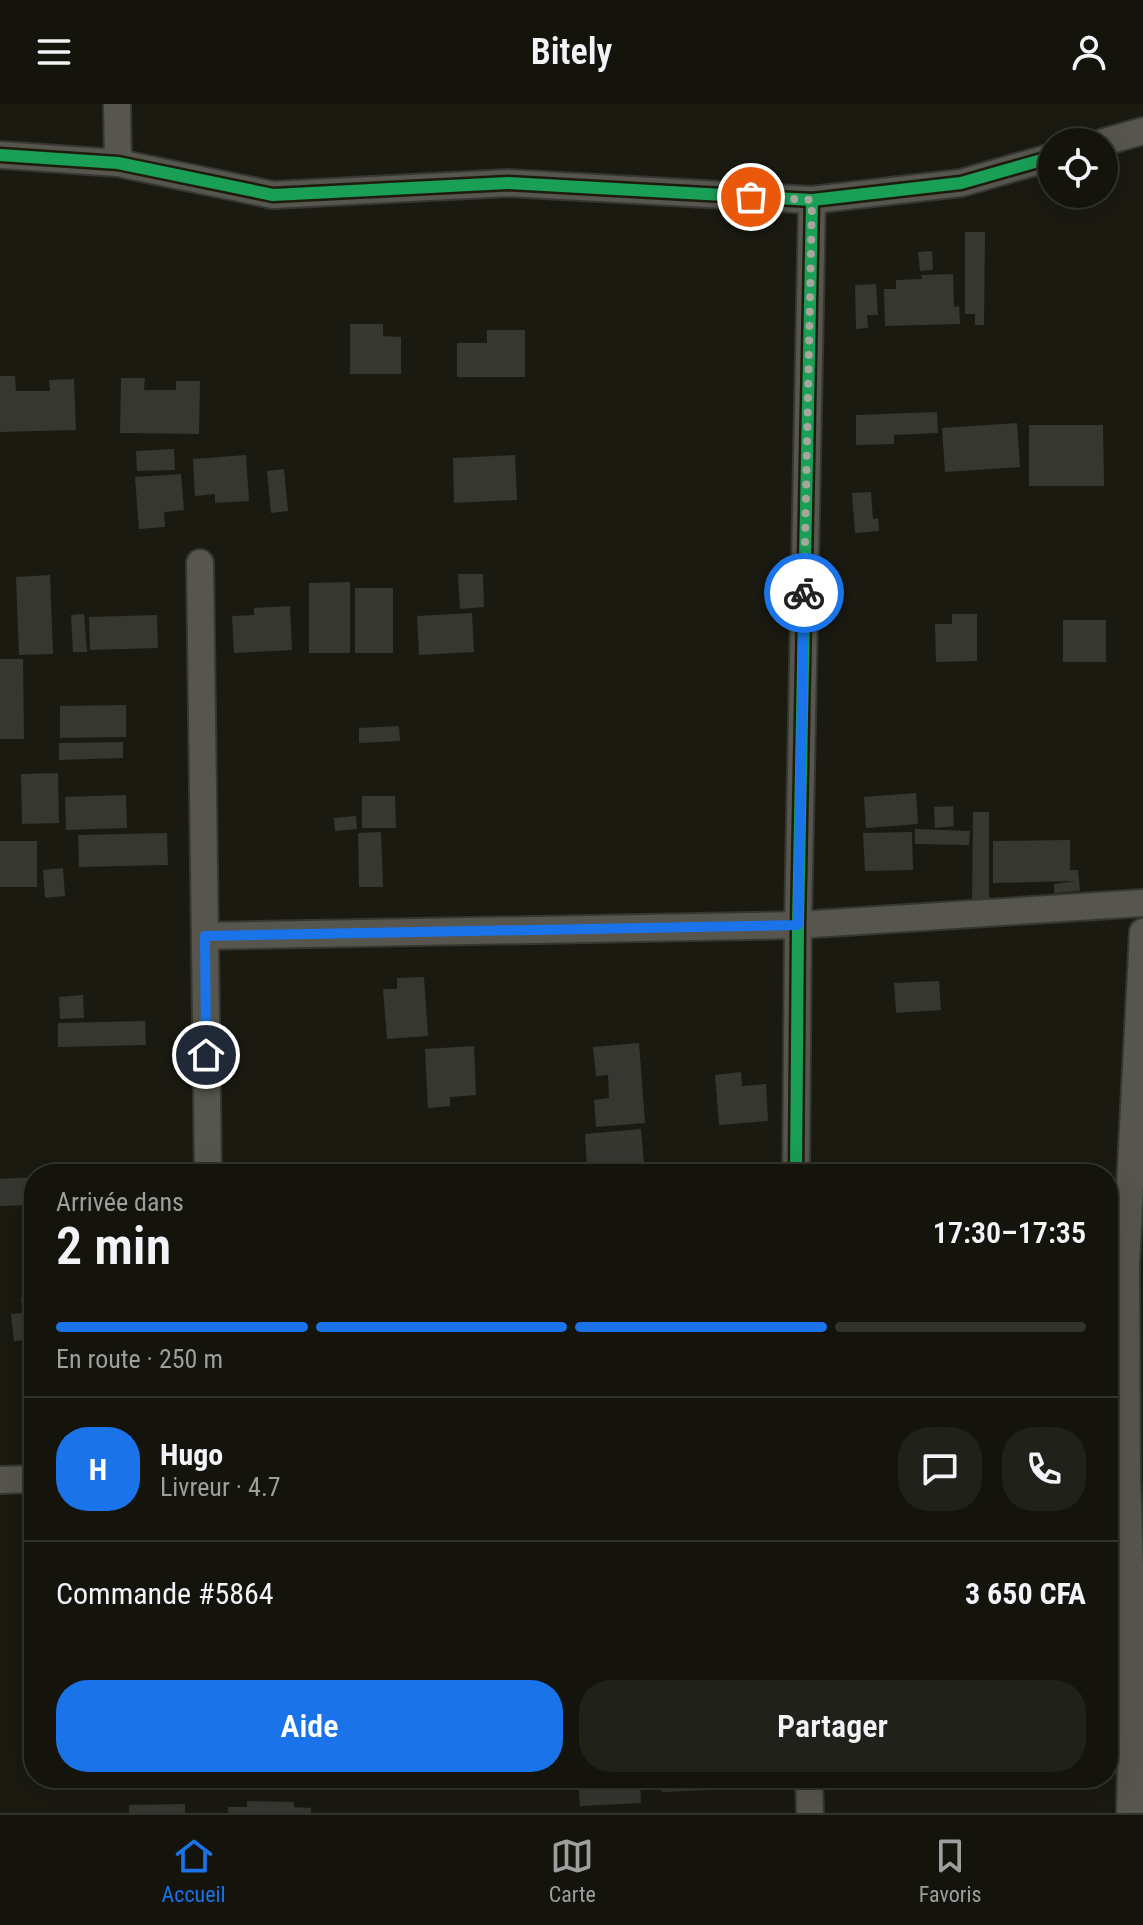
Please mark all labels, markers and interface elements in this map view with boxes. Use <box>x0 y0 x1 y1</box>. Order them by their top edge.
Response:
icon: menu <box>32 30 76 74</box>
icon: person <box>1067 30 1111 74</box>
text: Bitely <box>531 31 612 73</box>
map controls <box>1038 128 1118 208</box>
button: locate <box>1038 128 1118 208</box>
pin <box>717 163 785 231</box>
icon: bag <box>729 175 773 219</box>
courier <box>764 553 844 633</box>
icon: bike <box>782 571 826 615</box>
pin <box>172 1021 240 1089</box>
icon: home <box>184 1033 228 1077</box>
text: Arrivée dans <box>56 1187 184 1217</box>
text: 17:30–17:35 <box>933 1215 1086 1250</box>
text: 2 min <box>56 1216 171 1277</box>
text: En route · 250 m <box>56 1344 223 1374</box>
button: chat <box>898 1427 982 1511</box>
button: phone <box>1002 1427 1086 1511</box>
text: Hugo <box>160 1437 223 1472</box>
text: H <box>89 1452 107 1487</box>
text: Livreur · 4.7 <box>160 1472 281 1502</box>
text: Commande #5864 <box>56 1576 274 1611</box>
text: 3 650 CFA <box>965 1576 1086 1611</box>
button: Aide <box>56 1680 563 1772</box>
button: Partager <box>579 1680 1086 1772</box>
tab: Accueil <box>162 1834 226 1907</box>
tab: Carte <box>549 1834 596 1907</box>
tab: Favoris <box>919 1834 981 1907</box>

